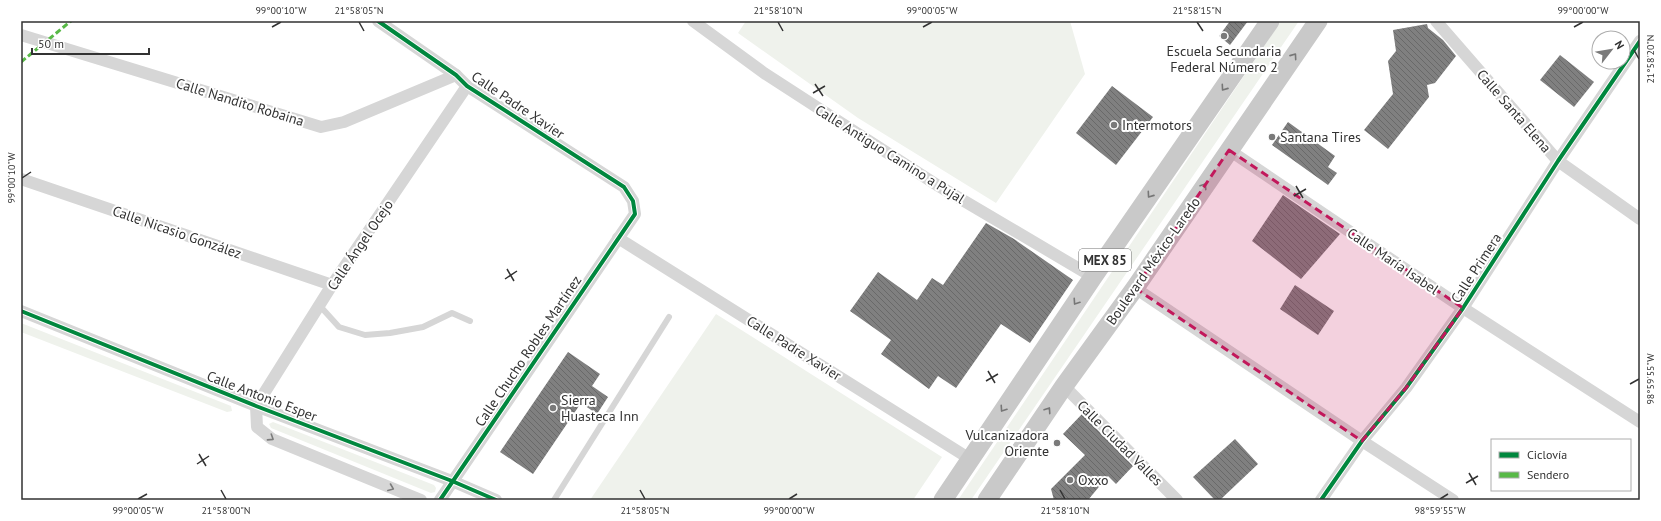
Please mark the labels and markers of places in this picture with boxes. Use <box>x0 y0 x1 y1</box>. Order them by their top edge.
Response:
marker: Escuela Secundaria Federal Número 2 <box>1219 31 1229 41</box>
place label: Escuela Secundaria Federal Número 2 <box>1167 42 1282 76</box>
place label: Intermotors <box>1122 116 1192 134</box>
marker: Intermotors <box>1109 120 1119 130</box>
place label: Santana Tires <box>1280 128 1361 146</box>
marker: Santana Tires <box>1267 132 1277 142</box>
place label: Sierra Huasteca Inn <box>561 391 639 425</box>
marker: Sierra Huasteca Inn <box>548 403 558 413</box>
place label: Vulcanizadora Oriente <box>965 426 1049 460</box>
marker: Vulcanizadora Oriente <box>1052 438 1062 448</box>
place label: Oxxo <box>1078 471 1109 489</box>
marker: Oxxo <box>1065 475 1075 485</box>

